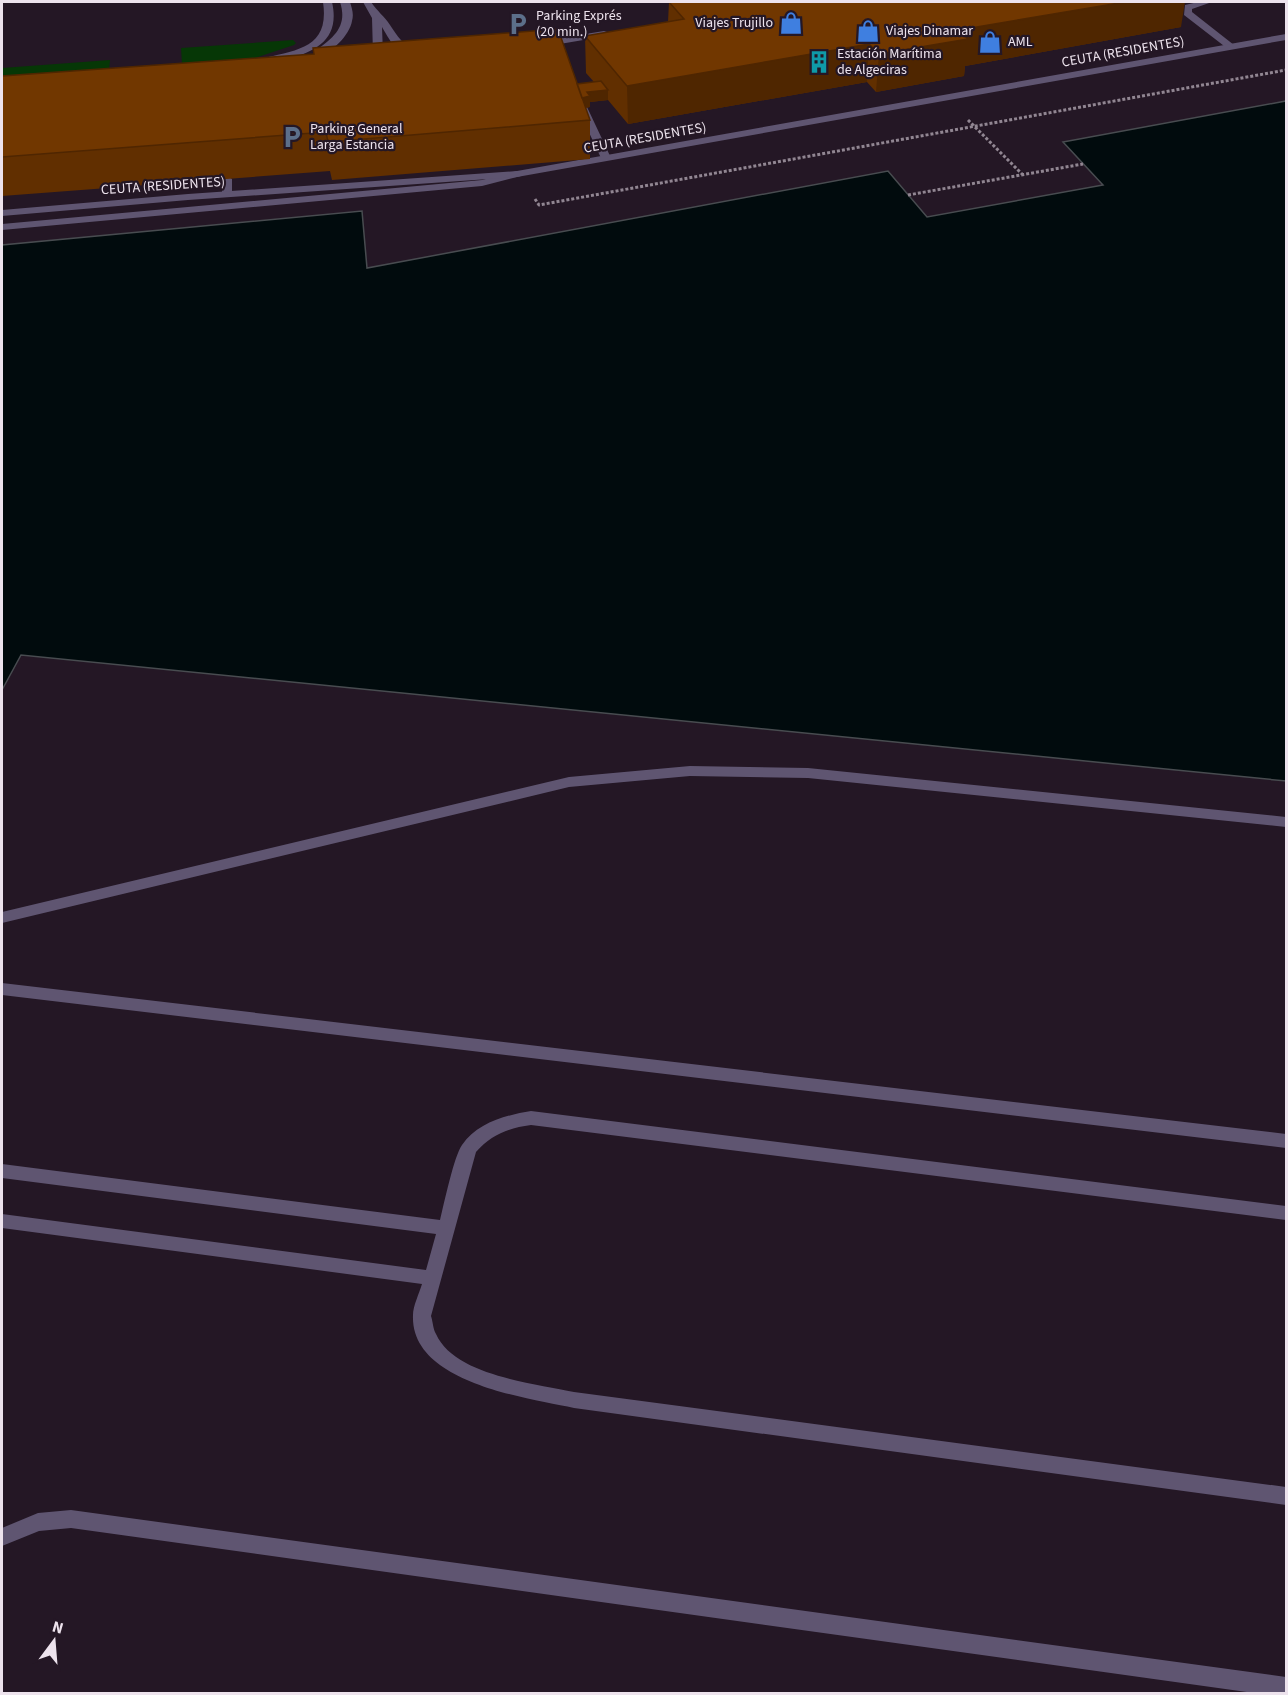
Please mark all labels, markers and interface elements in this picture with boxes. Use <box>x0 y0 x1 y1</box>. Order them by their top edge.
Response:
place label: Parking Exprés (20 min.) <box>536 6 622 42</box>
shop icon: Viajes Trujillo <box>778 10 804 36</box>
parking icon: Parking Exprés (20 min.) <box>505 11 531 37</box>
place label: Viajes Trujillo <box>695 13 773 33</box>
shop icon: Viajes Dinamar <box>855 18 881 44</box>
place label: Viajes Dinamar <box>886 21 973 41</box>
shop icon: AML <box>977 29 1003 55</box>
street label: CEUTA (RESIDENTES) <box>1060 31 1186 73</box>
place label: AML <box>1008 32 1033 52</box>
place label: Estación Marítima de Algeciras <box>837 44 942 80</box>
building icon: Estación Marítima de Algeciras <box>806 49 832 75</box>
street label: CEUTA (RESIDENTES) <box>582 117 708 159</box>
place label: Parking General Larga Estancia <box>310 119 403 155</box>
parking icon: Parking General Larga Estancia <box>279 124 305 150</box>
street label: CEUTA (RESIDENTES) <box>100 172 226 200</box>
north arrow <box>24 1611 84 1671</box>
text: N <box>50 1616 66 1640</box>

